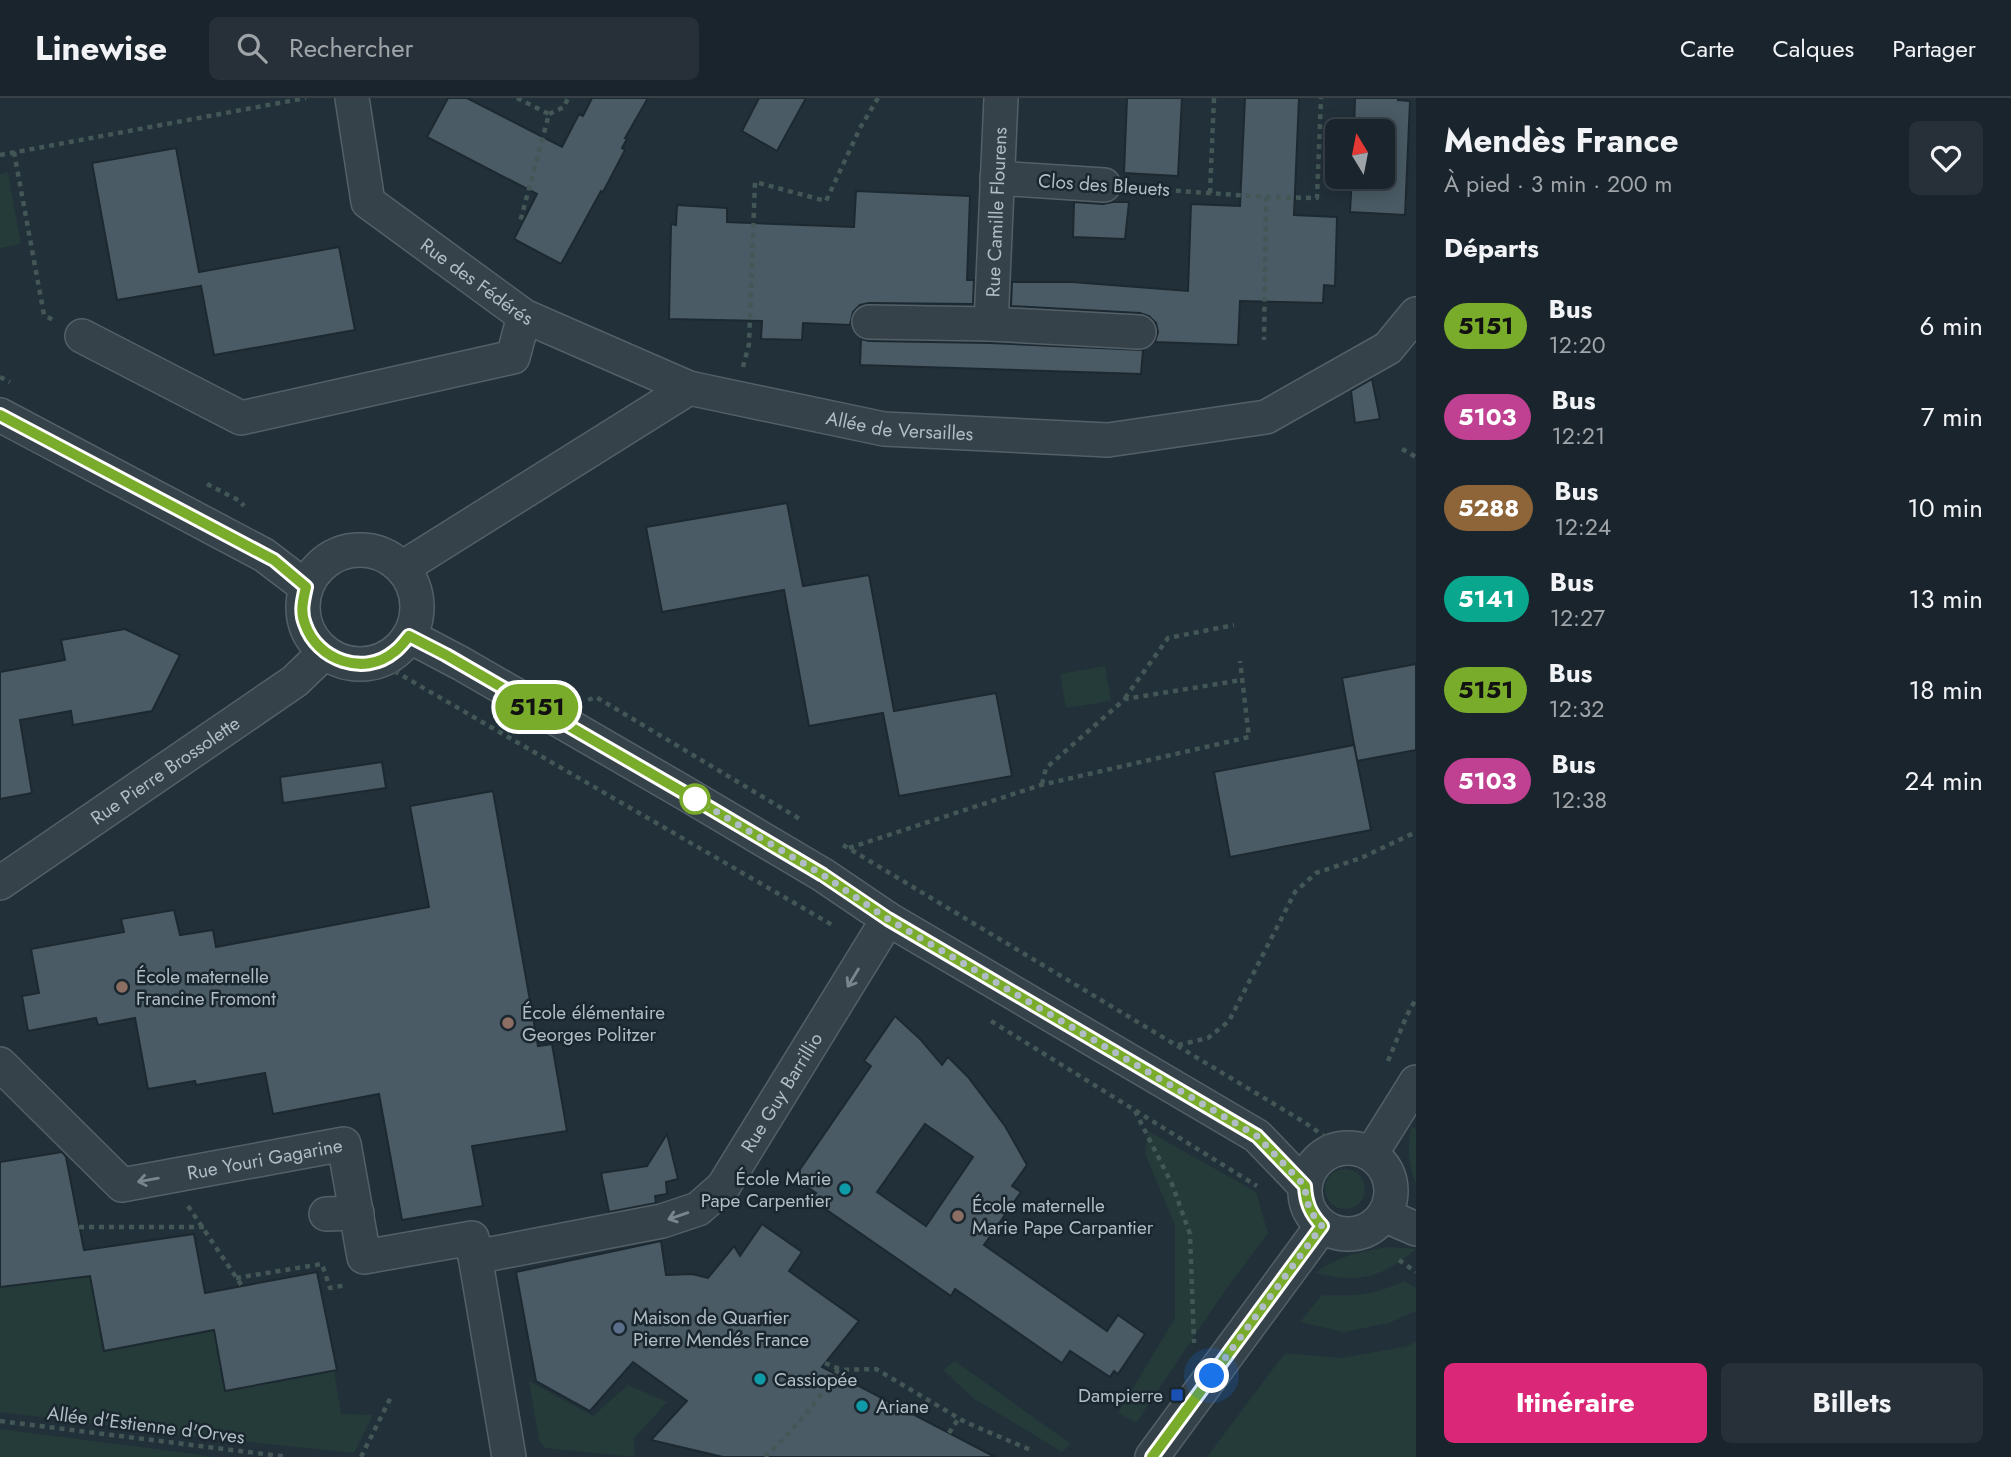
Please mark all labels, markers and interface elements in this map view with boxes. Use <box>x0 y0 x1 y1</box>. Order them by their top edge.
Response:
search box <box>209 17 699 80</box>
text: Linewise <box>35 25 167 72</box>
icon: search <box>233 29 271 67</box>
text: Rechercher <box>289 29 413 67</box>
text: Carte <box>1680 31 1734 66</box>
text: Calques <box>1772 31 1854 66</box>
text: Partager <box>1892 31 1976 66</box>
text: Mendès France <box>1444 117 1679 164</box>
north arrow <box>1325 119 1395 189</box>
map controls <box>1325 119 1395 189</box>
button: heart <box>1909 121 1983 195</box>
street label: Rue Camille Flourens <box>979 126 1013 298</box>
street label: Clos des Bleuets <box>1037 167 1171 203</box>
text: À pied · 3 min · 200 m <box>1444 167 1673 201</box>
text: Départs <box>1444 229 1539 267</box>
street label: Rue des Fédérés <box>415 231 537 332</box>
text: Bus <box>1548 290 1592 328</box>
text: 6 min <box>1920 307 1983 345</box>
text: 5151 <box>1458 308 1513 343</box>
text: 12:20 <box>1548 328 1606 362</box>
text: Bus <box>1552 381 1596 419</box>
text: 7 min <box>1921 398 1983 436</box>
text: 5103 <box>1458 399 1517 434</box>
street label: Allée de Versailles <box>824 404 974 447</box>
text: 12:21 <box>1552 419 1605 453</box>
text: Bus <box>1554 472 1598 510</box>
text: 10 min <box>1907 489 1983 527</box>
text: 5288 <box>1458 490 1519 525</box>
text: 12:24 <box>1554 510 1611 544</box>
text: Bus <box>1550 563 1594 601</box>
text: 13 min <box>1909 580 1983 618</box>
text: 5141 <box>1458 581 1515 616</box>
text: 12:27 <box>1550 601 1605 635</box>
text: Bus <box>1548 654 1592 692</box>
text: 18 min <box>1909 671 1983 709</box>
text: 5151 <box>1458 672 1513 707</box>
line badge: 5151 <box>488 684 586 730</box>
text: 5151 <box>509 689 565 724</box>
text: 12:32 <box>1548 692 1604 726</box>
street label: Rue Pierre Brossolette <box>85 709 245 831</box>
text: Bus <box>1552 745 1596 783</box>
text: 24 min <box>1905 762 1983 800</box>
text: 5103 <box>1458 763 1517 798</box>
text: 12:38 <box>1552 783 1607 817</box>
unlabelled marker <box>680 784 710 814</box>
place label: École maternelle Francine Fromont <box>136 963 276 1012</box>
one-way arrow <box>846 967 860 987</box>
marker: École maternelle Francine Fromont <box>114 979 130 995</box>
place label: École élémentaire Georges Politzer <box>522 999 665 1048</box>
marker: École élémentaire Georges Politzer <box>500 1015 516 1031</box>
street label: Rue Guy Barrillio <box>734 1027 829 1158</box>
street label: Rue Youri Gagarine <box>185 1131 345 1186</box>
place label: École Marie Pape Carpentier <box>701 1165 831 1214</box>
one-way arrow <box>137 1174 160 1187</box>
marker: École Marie Pape Carpentier <box>837 1181 853 1197</box>
place label: École maternelle Marie Pape Carpantier <box>972 1192 1154 1241</box>
marker: École maternelle Marie Pape Carpantier <box>950 1208 966 1224</box>
one-way arrow <box>668 1211 690 1223</box>
place label: Maison de Quartier Pierre Mendés France <box>633 1304 809 1353</box>
marker: Maison de Quartier Pierre Mendés France <box>611 1320 627 1336</box>
your location <box>1194 1358 1229 1393</box>
button: Itinéraire <box>1444 1363 1707 1443</box>
button: Billets <box>1721 1363 1983 1443</box>
place label: Cassiopée <box>774 1366 857 1393</box>
marker: Cassiopée <box>752 1371 768 1387</box>
place label: Dampierre <box>1078 1382 1163 1409</box>
marker: Dampierre <box>1169 1387 1185 1403</box>
place label: Ariane <box>876 1393 929 1420</box>
marker: Ariane <box>854 1398 870 1414</box>
street label: Allée d'Estienne d'Orves <box>46 1399 247 1451</box>

